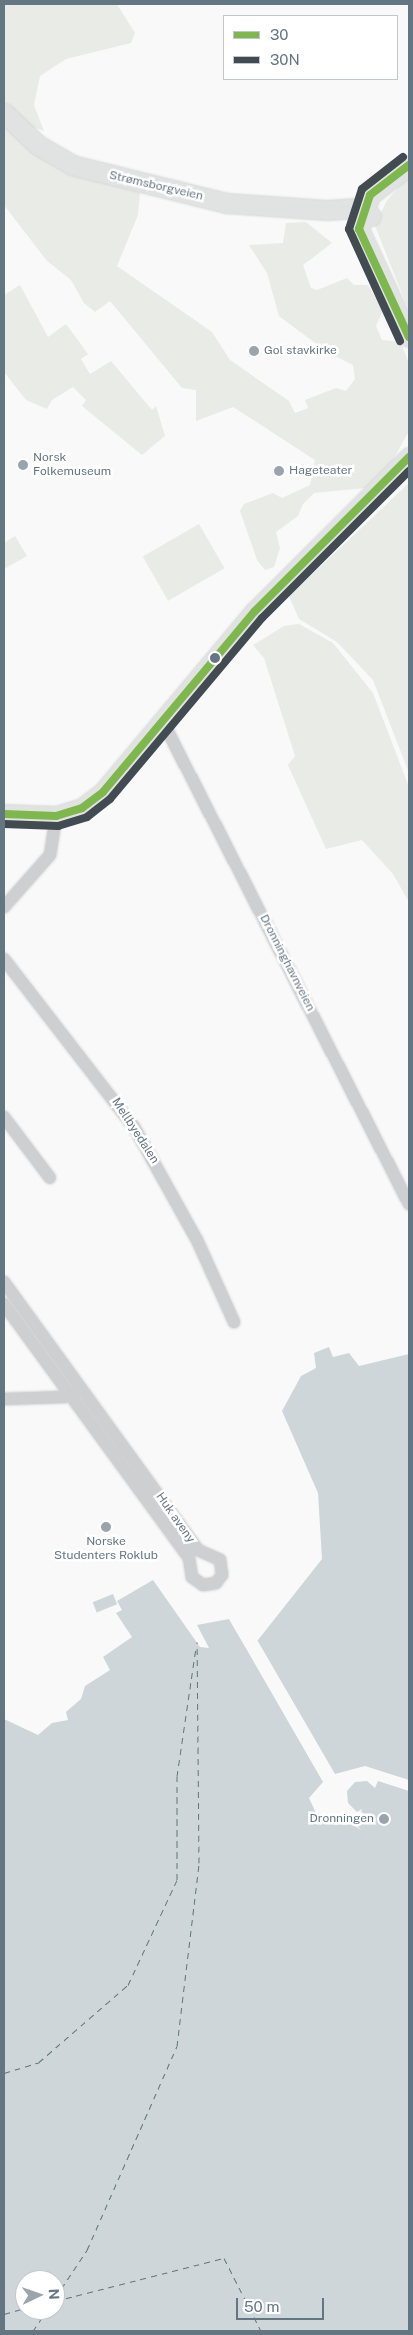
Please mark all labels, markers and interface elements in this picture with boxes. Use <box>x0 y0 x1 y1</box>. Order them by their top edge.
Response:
legend <box>223 15 398 80</box>
text: 30 <box>270 26 289 43</box>
text: 30N <box>270 51 300 68</box>
street label: Strømsborgveien <box>108 168 204 204</box>
place label: Gol stavkirke <box>264 344 337 358</box>
marker: Gol stavkirke <box>248 345 260 357</box>
place label: Norsk Folkemuseum <box>33 451 111 479</box>
marker: Norsk Folkemuseum <box>17 459 29 471</box>
place label: Hageteater <box>289 464 352 478</box>
marker: Hageteater <box>273 465 285 477</box>
unlabelled marker <box>210 653 220 663</box>
street label: Dronninghavnveien <box>256 912 318 1014</box>
street label: Mellbyedalen <box>108 1095 162 1167</box>
street label: Huk aveny <box>152 1490 198 1546</box>
marker: Norske Studenters Roklub <box>100 1521 112 1533</box>
place label: Norske Studenters Roklub <box>54 1535 158 1563</box>
place label: Dronningen <box>309 1812 374 1826</box>
marker: Dronningen <box>378 1813 390 1825</box>
north arrow <box>15 2270 65 2320</box>
text: N <box>46 2288 62 2300</box>
scale bar <box>238 2288 326 2320</box>
text: 50 m <box>244 2298 279 2315</box>

